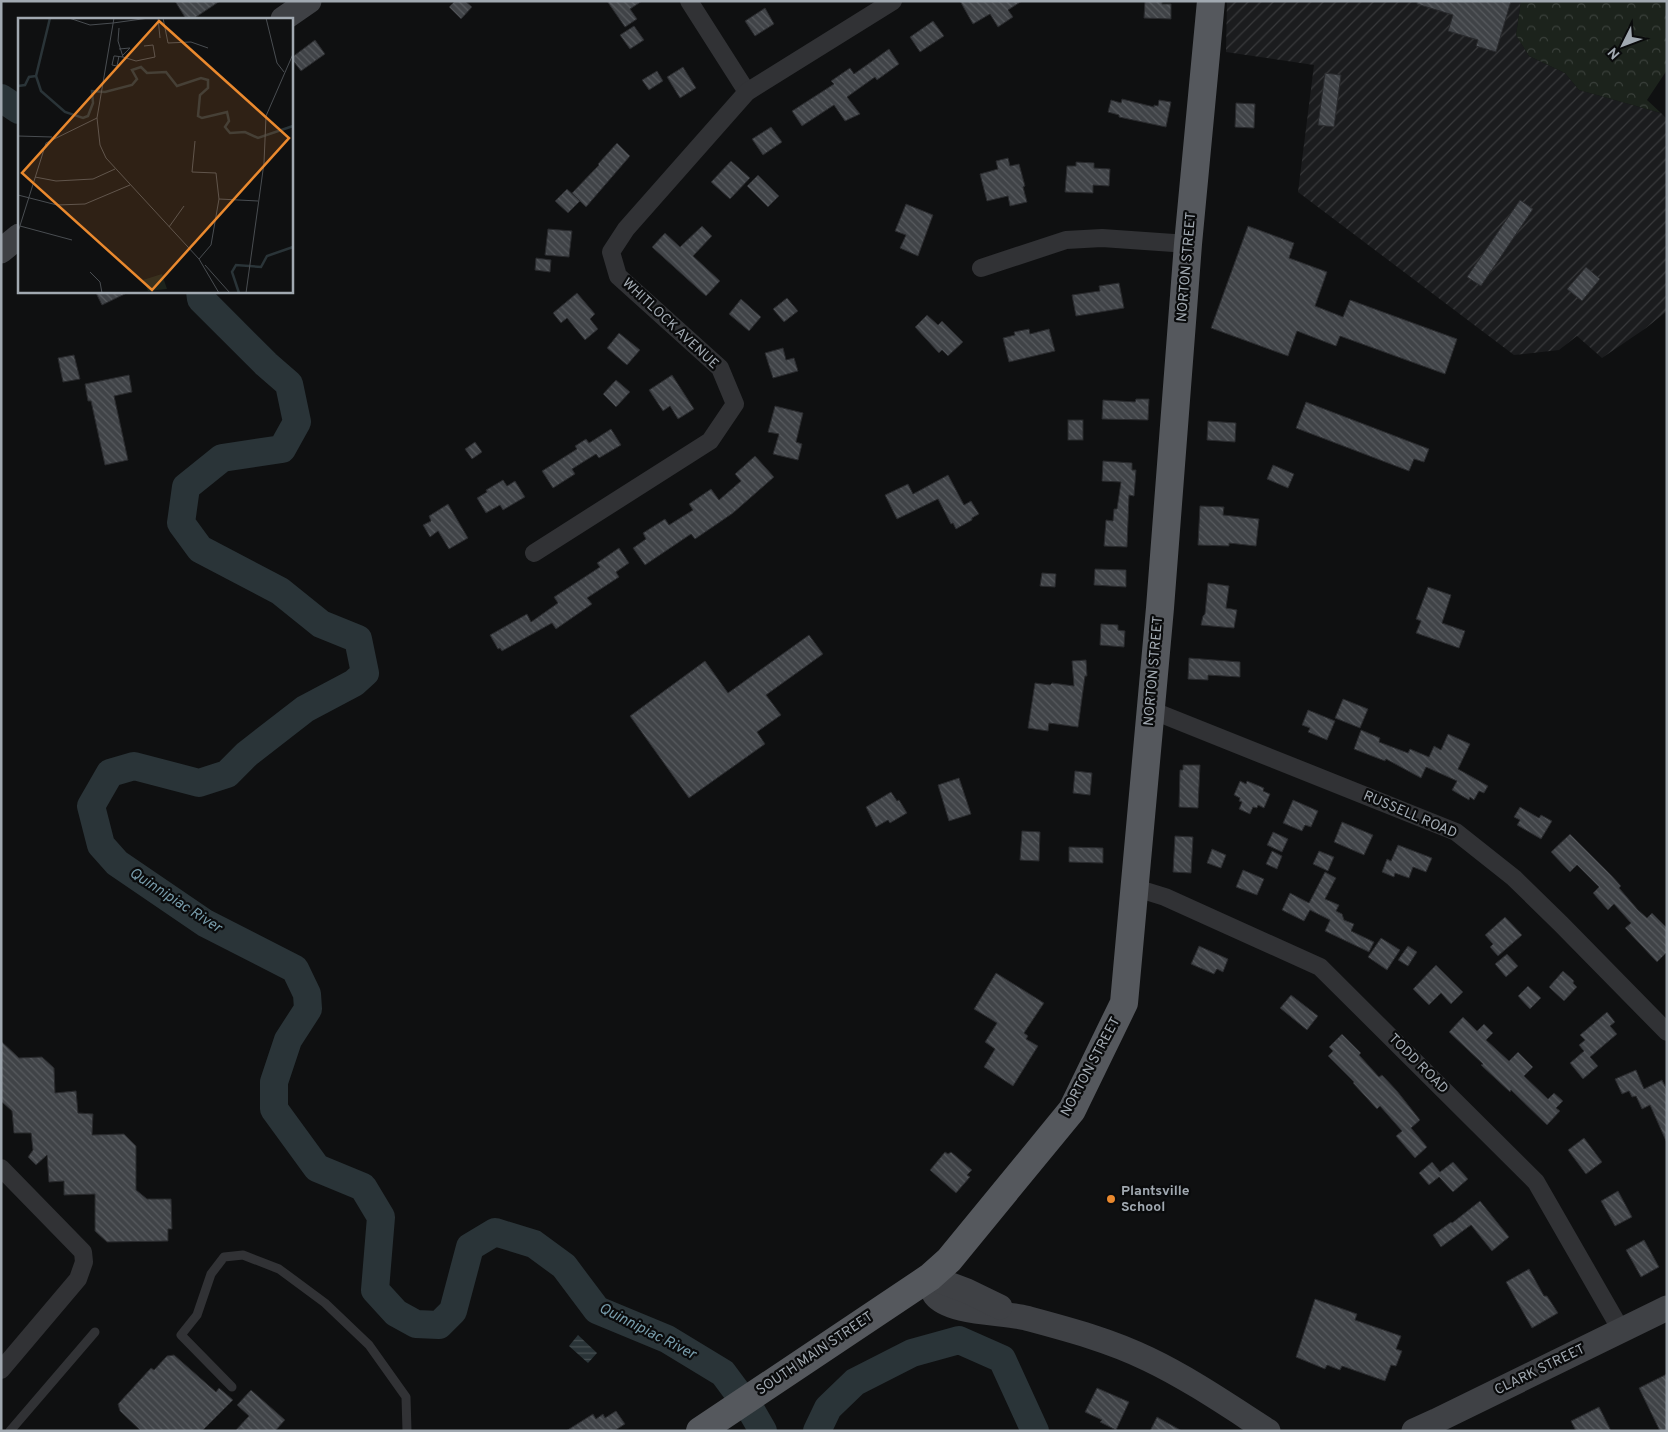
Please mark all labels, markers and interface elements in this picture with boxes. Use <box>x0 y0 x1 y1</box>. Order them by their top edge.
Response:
inset map <box>18 18 292 292</box>
north arrow <box>1598 20 1648 70</box>
text: N <box>1605 43 1624 62</box>
street label: NORTON STREET <box>1174 211 1200 323</box>
street label: WHITLOCK AVENUE <box>618 275 722 373</box>
street label: NORTON STREET <box>1141 615 1167 727</box>
street label: RUSSELL ROAD <box>1361 788 1459 842</box>
water label: Quinnipiac River <box>125 864 226 939</box>
street label: NORTON STREET <box>1058 1014 1124 1120</box>
street label: TODD ROAD <box>1385 1031 1451 1097</box>
place label: Plantsville School <box>1121 1183 1190 1216</box>
marker: Plantsville School <box>1105 1193 1117 1205</box>
water label: Quinnipiac River <box>595 1299 700 1365</box>
street label: SOUTH MAIN STREET <box>753 1309 877 1399</box>
street label: CLARK STREET <box>1492 1341 1588 1399</box>

